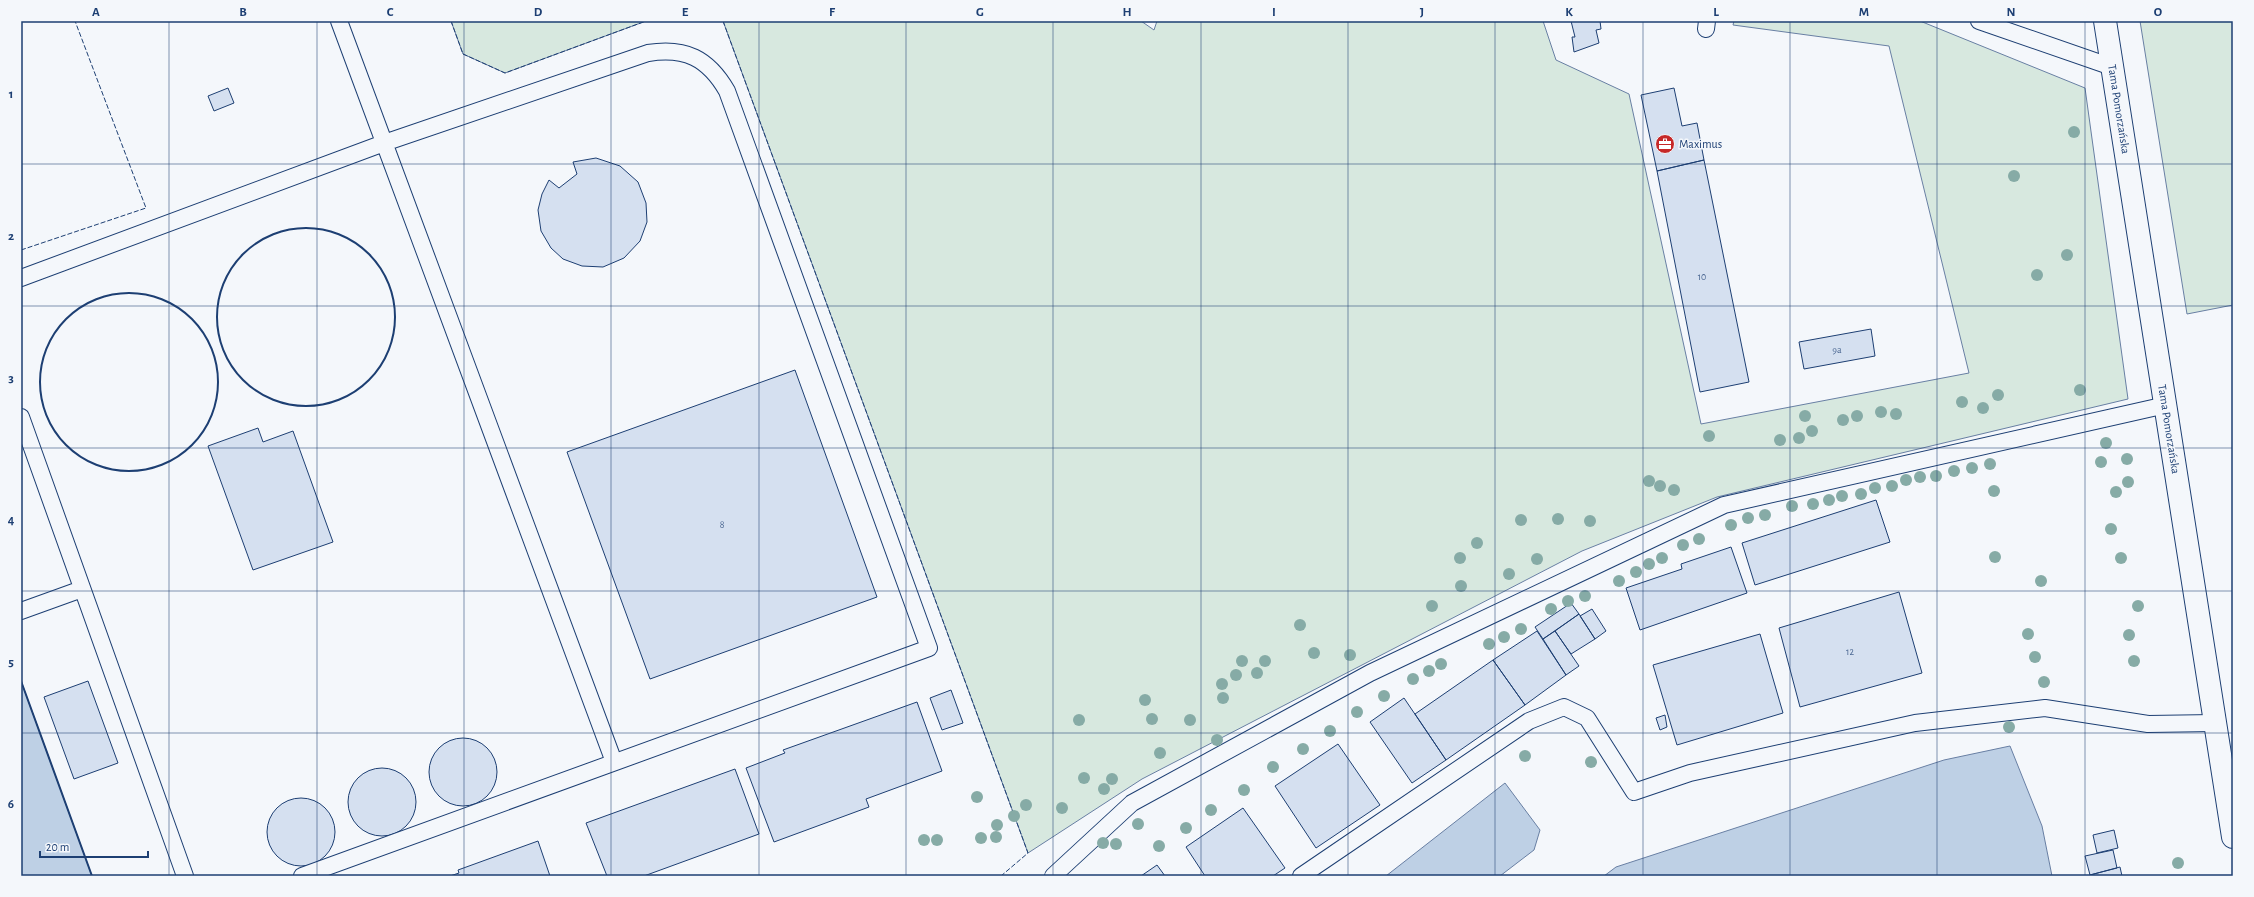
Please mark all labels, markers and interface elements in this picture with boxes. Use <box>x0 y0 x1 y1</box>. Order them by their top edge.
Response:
text: A <box>92 6 100 19</box>
text: B <box>239 6 247 19</box>
text: C <box>387 6 394 19</box>
text: D <box>534 6 543 19</box>
text: E <box>682 6 689 19</box>
text: F <box>829 6 836 19</box>
text: G <box>976 6 984 19</box>
text: H <box>1122 6 1132 19</box>
text: I <box>1272 6 1276 19</box>
text: J <box>1420 6 1424 19</box>
text: K <box>1565 6 1573 19</box>
text: L <box>1713 6 1719 19</box>
text: M <box>1859 6 1869 19</box>
text: N <box>2006 6 2016 19</box>
text: O <box>2154 6 2163 19</box>
street label: Tama Pomorzańska <box>2106 64 2132 155</box>
text: 1 <box>9 88 13 101</box>
office icon: Maximus <box>1654 133 1676 155</box>
place label: Maximus <box>1679 138 1722 150</box>
text: 2 <box>8 230 14 243</box>
house number: 10 <box>1698 272 1706 282</box>
house number: 9a <box>1832 345 1842 355</box>
text: 3 <box>8 372 14 385</box>
street label: Tama Pomorzańska <box>2156 384 2182 475</box>
text: 4 <box>8 514 15 527</box>
house number: 8 <box>720 520 725 530</box>
house number: 12 <box>1846 647 1854 657</box>
text: 5 <box>8 656 14 669</box>
text: 6 <box>8 798 14 811</box>
scale bar <box>40 833 148 859</box>
text: 20 m <box>46 841 69 853</box>

